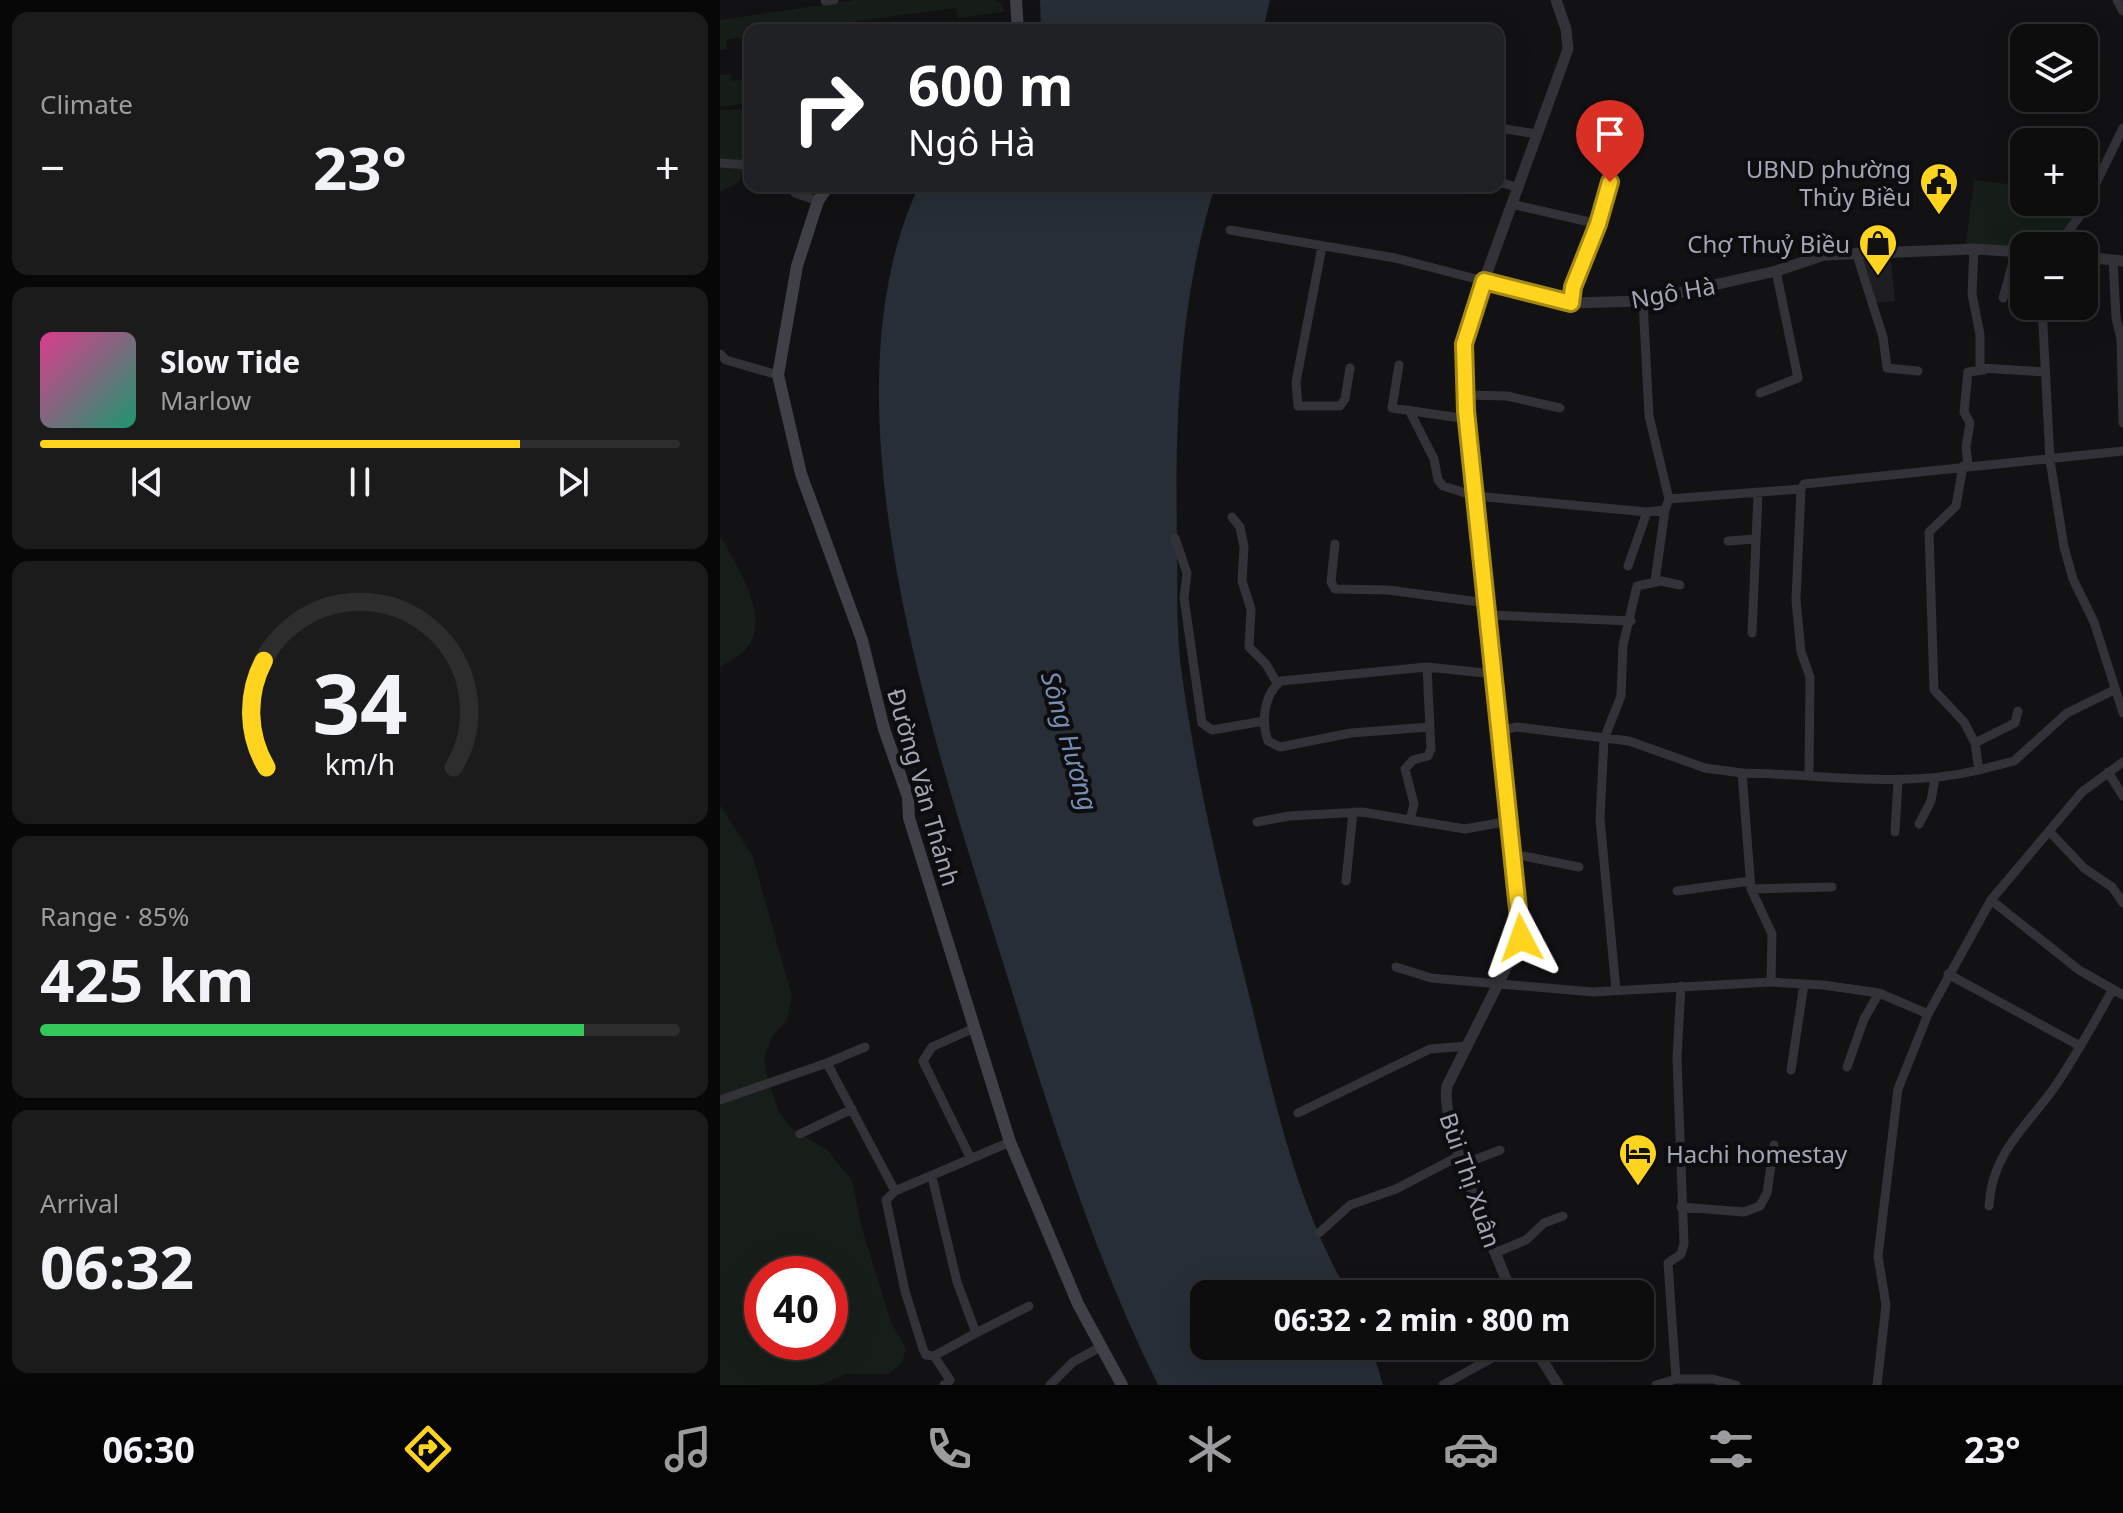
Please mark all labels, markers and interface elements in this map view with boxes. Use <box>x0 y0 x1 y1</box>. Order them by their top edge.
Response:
map controls <box>2010 24 2098 320</box>
button: layers <box>2010 24 2098 112</box>
text: 600 m <box>908 46 1073 122</box>
icon: right <box>776 56 880 160</box>
text: Climate <box>40 86 133 122</box>
pin <box>1576 100 1644 182</box>
icon: arrive <box>1588 112 1632 156</box>
text: Ngô Hà <box>908 118 1036 167</box>
text: 23° <box>313 126 407 208</box>
button: + <box>2010 128 2098 216</box>
text: − <box>40 137 65 197</box>
text: + <box>655 137 680 197</box>
place label: UBND phường Thủy Biều <box>1746 152 1911 213</box>
public building icon: UBND phường Thủy Biều <box>1918 161 1960 216</box>
shop icon: Chợ Thuỷ Biều <box>1857 222 1899 277</box>
place label: Chợ Thuỷ Biều <box>1687 227 1850 260</box>
button: − <box>2010 232 2098 320</box>
street label: Ngô Hà <box>1628 268 1718 316</box>
text: Slow Tide <box>160 341 300 382</box>
text: Marlow <box>160 382 251 418</box>
icon: previous <box>125 460 169 504</box>
icon: pause <box>338 460 382 504</box>
icon: next <box>551 460 595 504</box>
text: 34 <box>312 645 408 758</box>
water label: Sông Hương <box>1033 667 1107 815</box>
street label: Đường Văn Thánh <box>880 684 968 890</box>
text: km/h <box>325 745 395 784</box>
position arrow <box>1479 896 1563 980</box>
text: Range · 85% <box>40 898 189 934</box>
text: 425 km <box>40 938 254 1020</box>
street label: Bùi Thị Xuân <box>1432 1108 1510 1252</box>
hotel icon: Hachi homestay <box>1617 1132 1659 1187</box>
place label: Hachi homestay <box>1666 1137 1848 1170</box>
text: Arrival <box>40 1185 119 1221</box>
text: 06:32 <box>40 1225 194 1307</box>
speed limit sign: 40 <box>744 1256 848 1360</box>
text: 06:32 · 2 min · 800 m <box>1274 1299 1570 1340</box>
icon: directions <box>400 1421 456 1477</box>
icon: music <box>660 1421 716 1477</box>
icon: phone <box>921 1421 977 1477</box>
icon: climate <box>1182 1421 1238 1477</box>
icon: car <box>1443 1421 1499 1477</box>
icon: filters <box>1703 1421 1759 1477</box>
text: 06:30 <box>102 1425 195 1474</box>
text: 23° <box>1964 1425 2021 1474</box>

